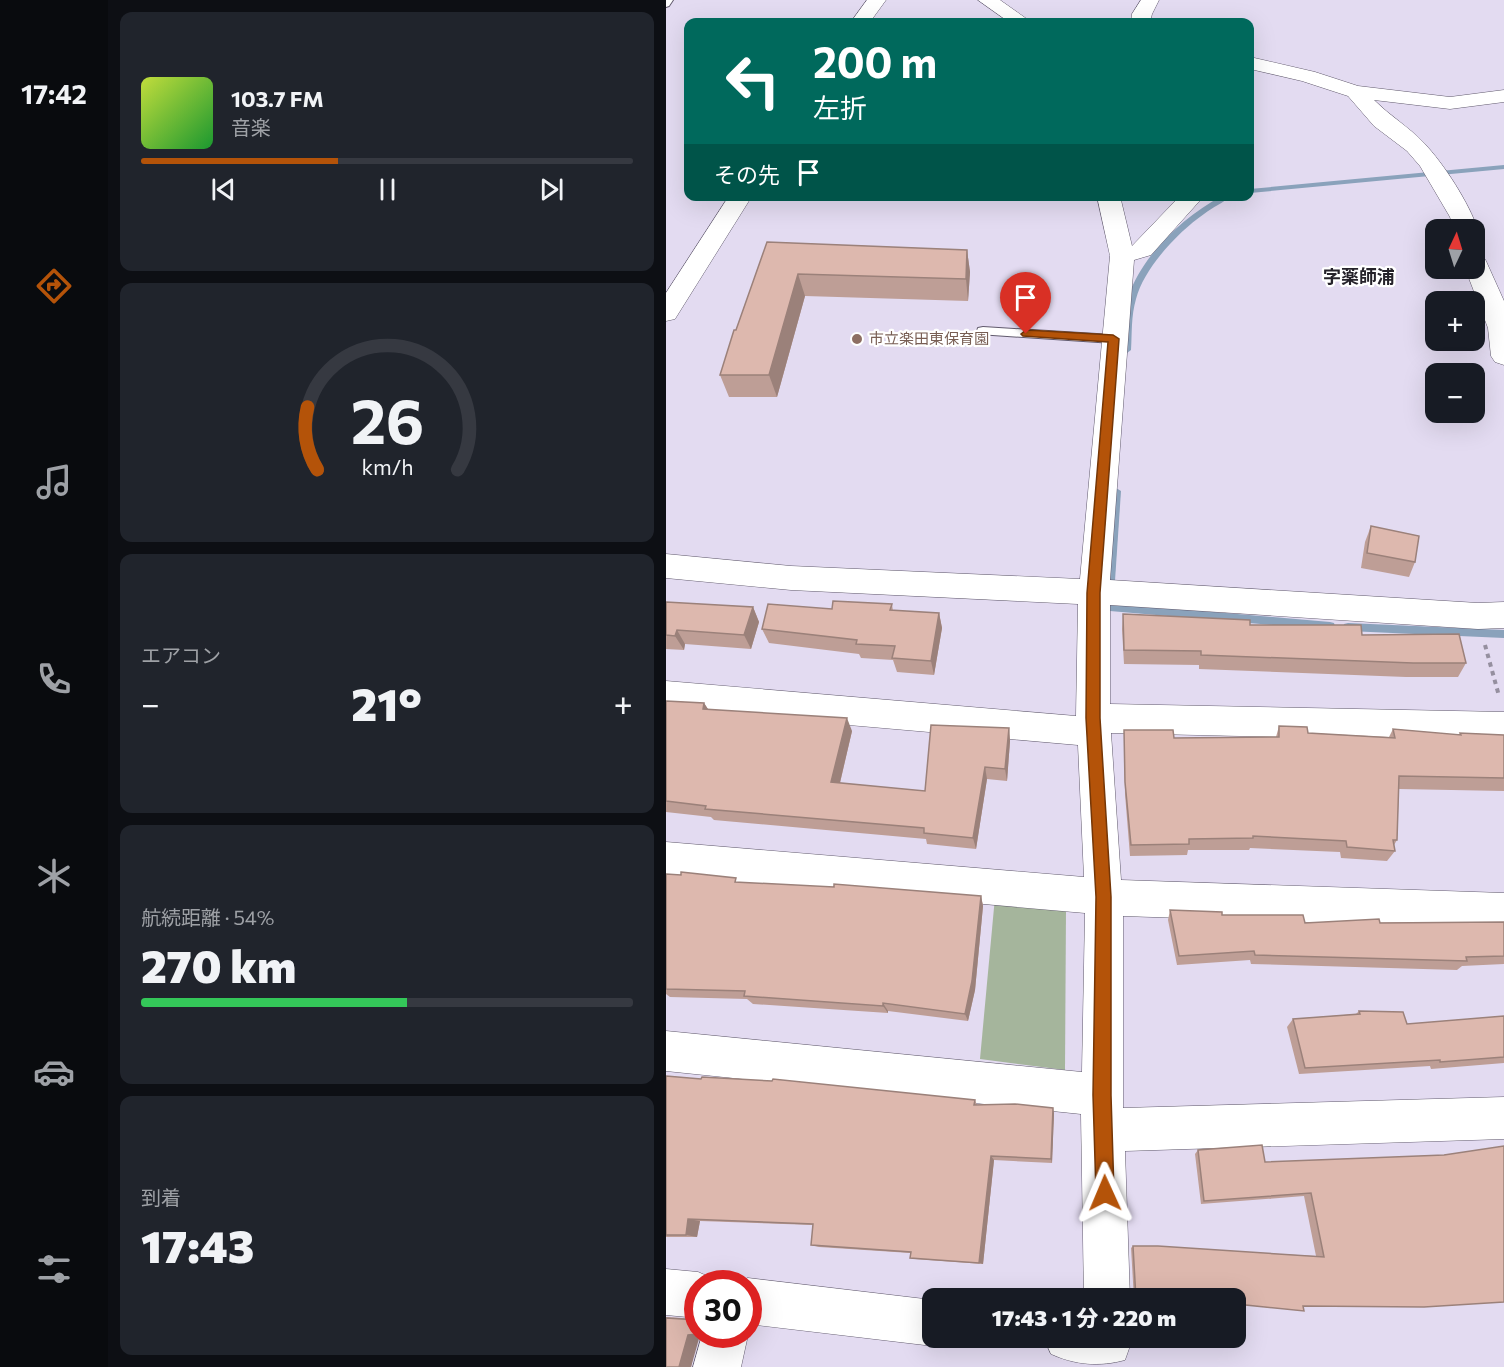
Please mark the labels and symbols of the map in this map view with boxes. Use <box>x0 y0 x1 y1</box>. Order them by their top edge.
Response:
north arrow <box>1425 219 1485 279</box>
district label: 字薬師浦 <box>1323 265 1395 287</box>
pin <box>1000 272 1051 334</box>
place label: 市立楽田東保育園 <box>869 329 989 347</box>
marker: 市立楽田東保育園 <box>850 332 864 346</box>
position arrow <box>1073 1161 1137 1225</box>
speed limit sign: 30 <box>684 1270 762 1348</box>

